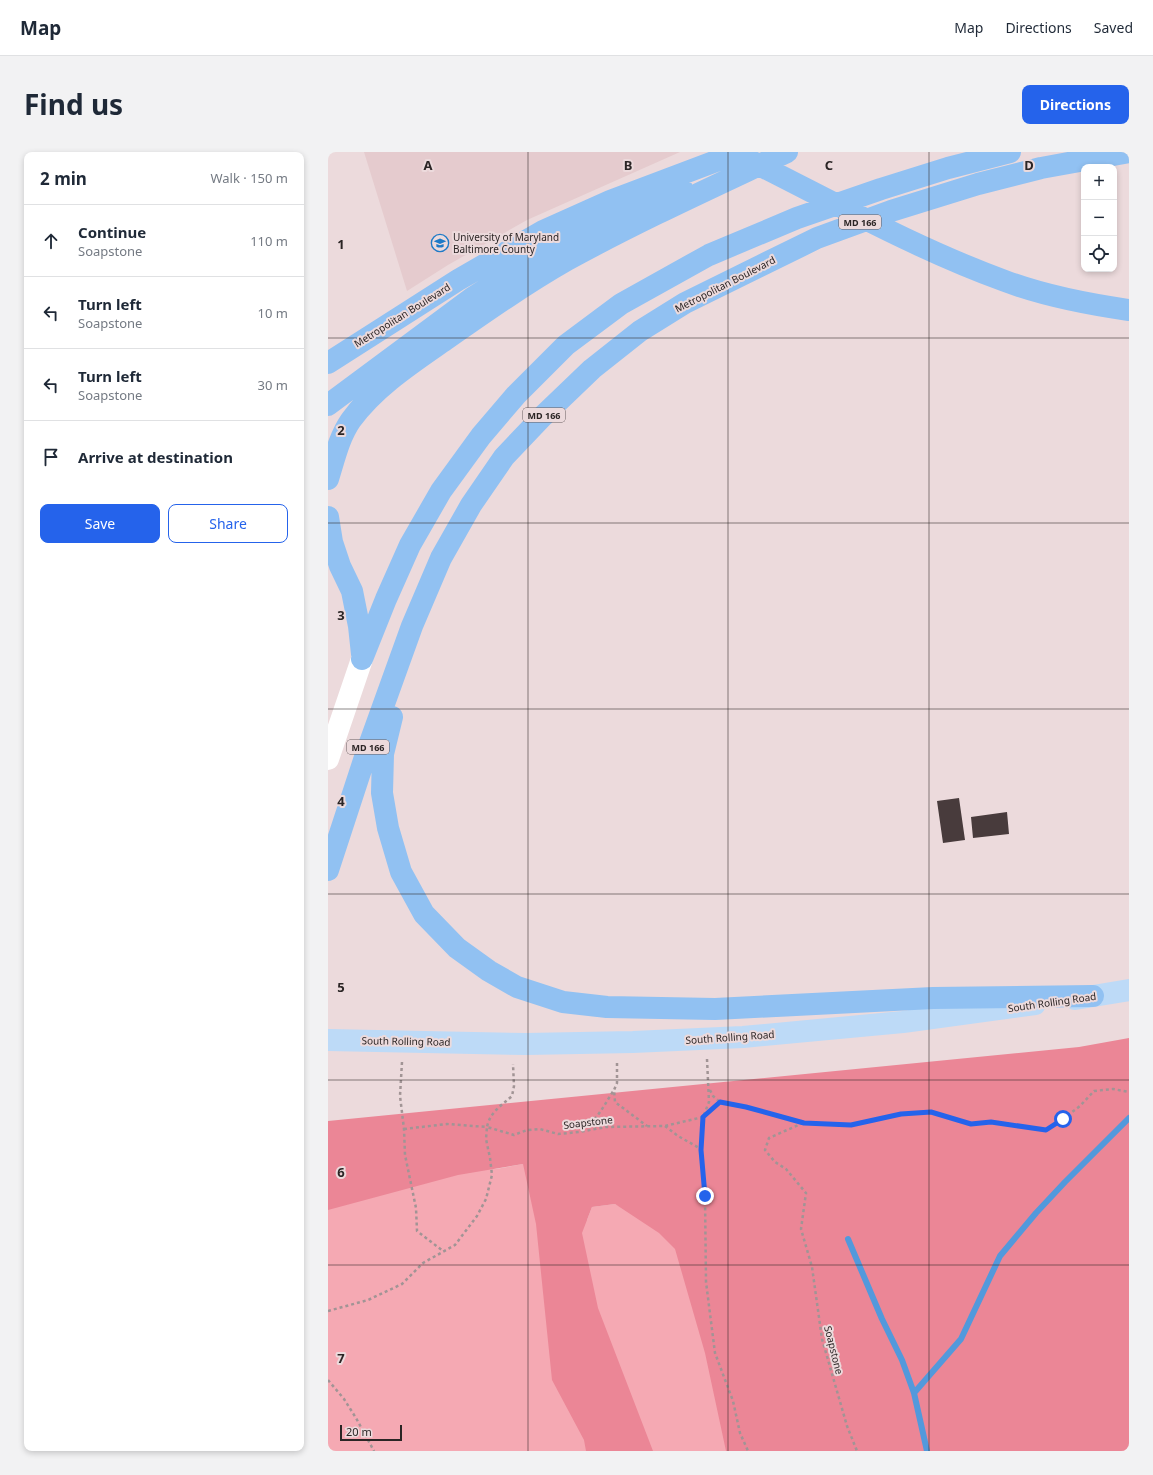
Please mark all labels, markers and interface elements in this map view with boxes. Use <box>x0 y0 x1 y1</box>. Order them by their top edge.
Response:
text: Map <box>20 15 61 41</box>
text: Map <box>954 18 983 37</box>
text: Directions <box>1005 18 1072 37</box>
text: Saved <box>1094 18 1133 37</box>
text: Find us <box>24 85 123 123</box>
button: Directions <box>1022 85 1129 124</box>
text: A <box>424 156 433 174</box>
text: B <box>624 156 632 174</box>
text: C <box>825 156 833 174</box>
text: D <box>1024 156 1034 174</box>
map controls <box>1081 164 1117 272</box>
button: + <box>1081 164 1117 200</box>
text: 2 min <box>40 167 87 190</box>
text: Walk · 150 m <box>210 169 288 187</box>
button: − <box>1081 200 1117 236</box>
road number: MD 166 <box>839 215 881 229</box>
text: Continue <box>78 222 146 242</box>
icon: ahead <box>40 230 62 252</box>
place label: University of Maryland Baltimore County <box>453 230 559 256</box>
text: 110 m <box>250 232 288 250</box>
school or university icon: University of Maryland Baltimore County <box>430 233 450 253</box>
text: 1 <box>337 235 345 253</box>
button: locate <box>1081 236 1117 272</box>
text: Soapstone <box>78 242 142 260</box>
street label: Metropolitan Boulevard <box>672 253 778 315</box>
street label: Metropolitan Boulevard <box>351 280 453 350</box>
text: Turn left <box>78 294 142 314</box>
icon: left <box>40 302 62 324</box>
text: 10 m <box>258 304 288 322</box>
text: Soapstone <box>78 314 142 332</box>
text: Turn left <box>78 366 142 386</box>
icon: left <box>40 374 62 396</box>
text: 30 m <box>258 376 288 394</box>
text: Soapstone <box>78 386 142 404</box>
road number: MD 166 <box>523 408 565 422</box>
text: 2 <box>337 421 345 439</box>
icon: arrive <box>40 446 62 468</box>
text: Arrive at destination <box>78 447 233 467</box>
button: Save <box>40 504 160 543</box>
button: Share <box>168 504 288 543</box>
text: 3 <box>337 606 345 624</box>
road number: MD 166 <box>347 740 389 754</box>
text: 4 <box>337 792 345 810</box>
text: 5 <box>337 978 345 996</box>
street label: South Rolling Road <box>1007 989 1097 1015</box>
street label: South Rolling Road <box>685 1027 775 1047</box>
street label: South Rolling Road <box>361 1033 451 1049</box>
route start <box>1054 1110 1072 1128</box>
street label: Soapstone <box>563 1112 614 1132</box>
text: 6 <box>337 1163 345 1181</box>
route end <box>696 1187 714 1205</box>
street label: Soapstone <box>821 1324 847 1376</box>
text: 7 <box>337 1349 345 1367</box>
scale bar <box>340 1423 402 1442</box>
text: 20 m <box>346 1424 372 1439</box>

